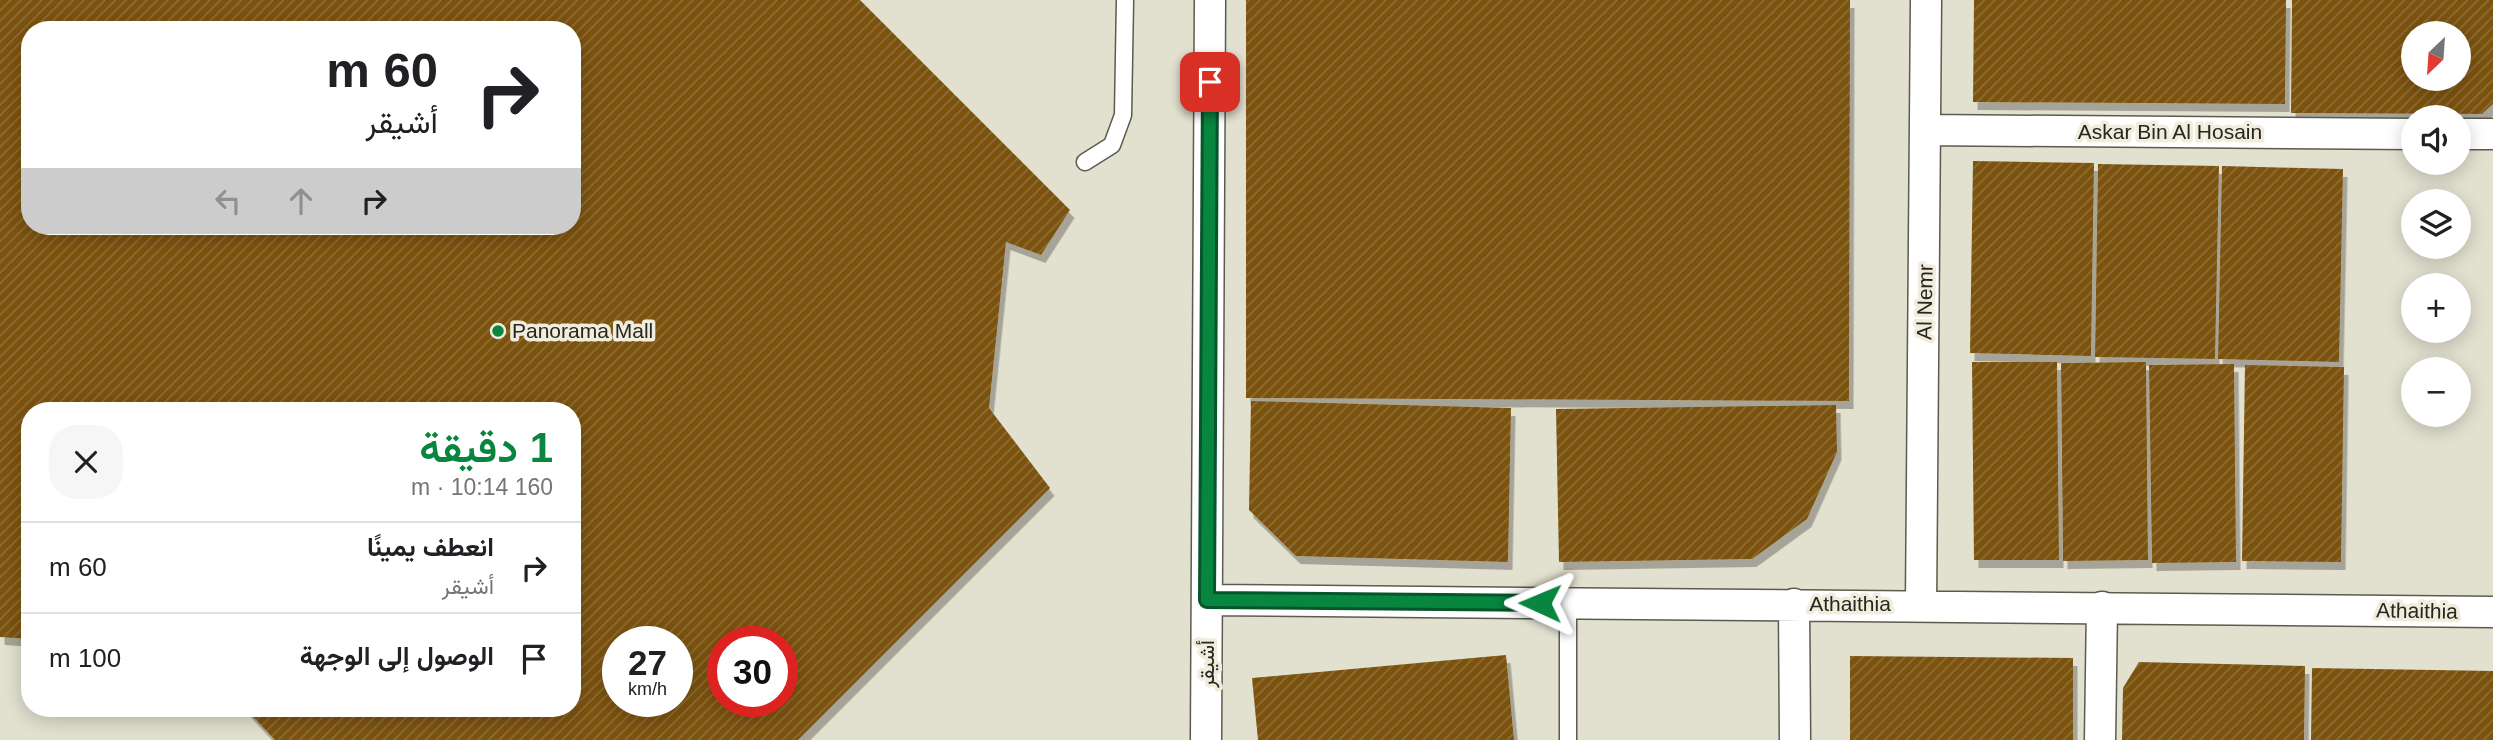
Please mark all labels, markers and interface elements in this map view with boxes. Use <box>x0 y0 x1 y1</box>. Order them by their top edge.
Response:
north arrow <box>2401 21 2471 91</box>
map controls <box>2401 21 2471 427</box>
text: 60 m <box>326 43 438 97</box>
icon: right <box>462 49 553 140</box>
pin <box>1180 52 1240 112</box>
icon: arrive <box>1191 63 1229 101</box>
text: أشيقر <box>365 104 438 140</box>
button: sound <box>2401 105 2471 175</box>
street label: Askar Bin Al Hosain <box>2078 120 2262 143</box>
icon: left <box>209 182 247 220</box>
icon: ahead <box>282 182 320 220</box>
icon: right <box>355 182 393 220</box>
button: layers <box>2401 189 2471 259</box>
street label: Al Nemr <box>1912 264 1937 340</box>
button: + <box>2401 273 2471 343</box>
place label: Panorama Mall <box>512 319 653 342</box>
marker: Panorama Mall <box>490 323 506 339</box>
button: − <box>2401 357 2471 427</box>
text: 1 دقيقة <box>419 424 553 471</box>
button: close <box>49 425 123 499</box>
text: 160 m · 10:14 <box>411 474 553 500</box>
text: انعطف يمينًا <box>367 532 494 562</box>
icon: right <box>515 549 553 587</box>
text: 60 m <box>49 552 107 582</box>
position arrow <box>1503 566 1577 640</box>
text: أشيقر <box>442 573 494 599</box>
street label: Athaithia <box>1809 592 1891 615</box>
street label: Athaithia <box>2376 598 2458 623</box>
speed limit sign: 30 <box>707 626 798 717</box>
icon: arrive <box>515 640 553 678</box>
street label: أشيقر <box>1195 640 1220 689</box>
text: الوصول إلى الوجهة <box>300 641 494 671</box>
text: 100 m <box>49 643 121 673</box>
text: 27 <box>628 643 667 682</box>
text: km/h <box>628 679 667 699</box>

